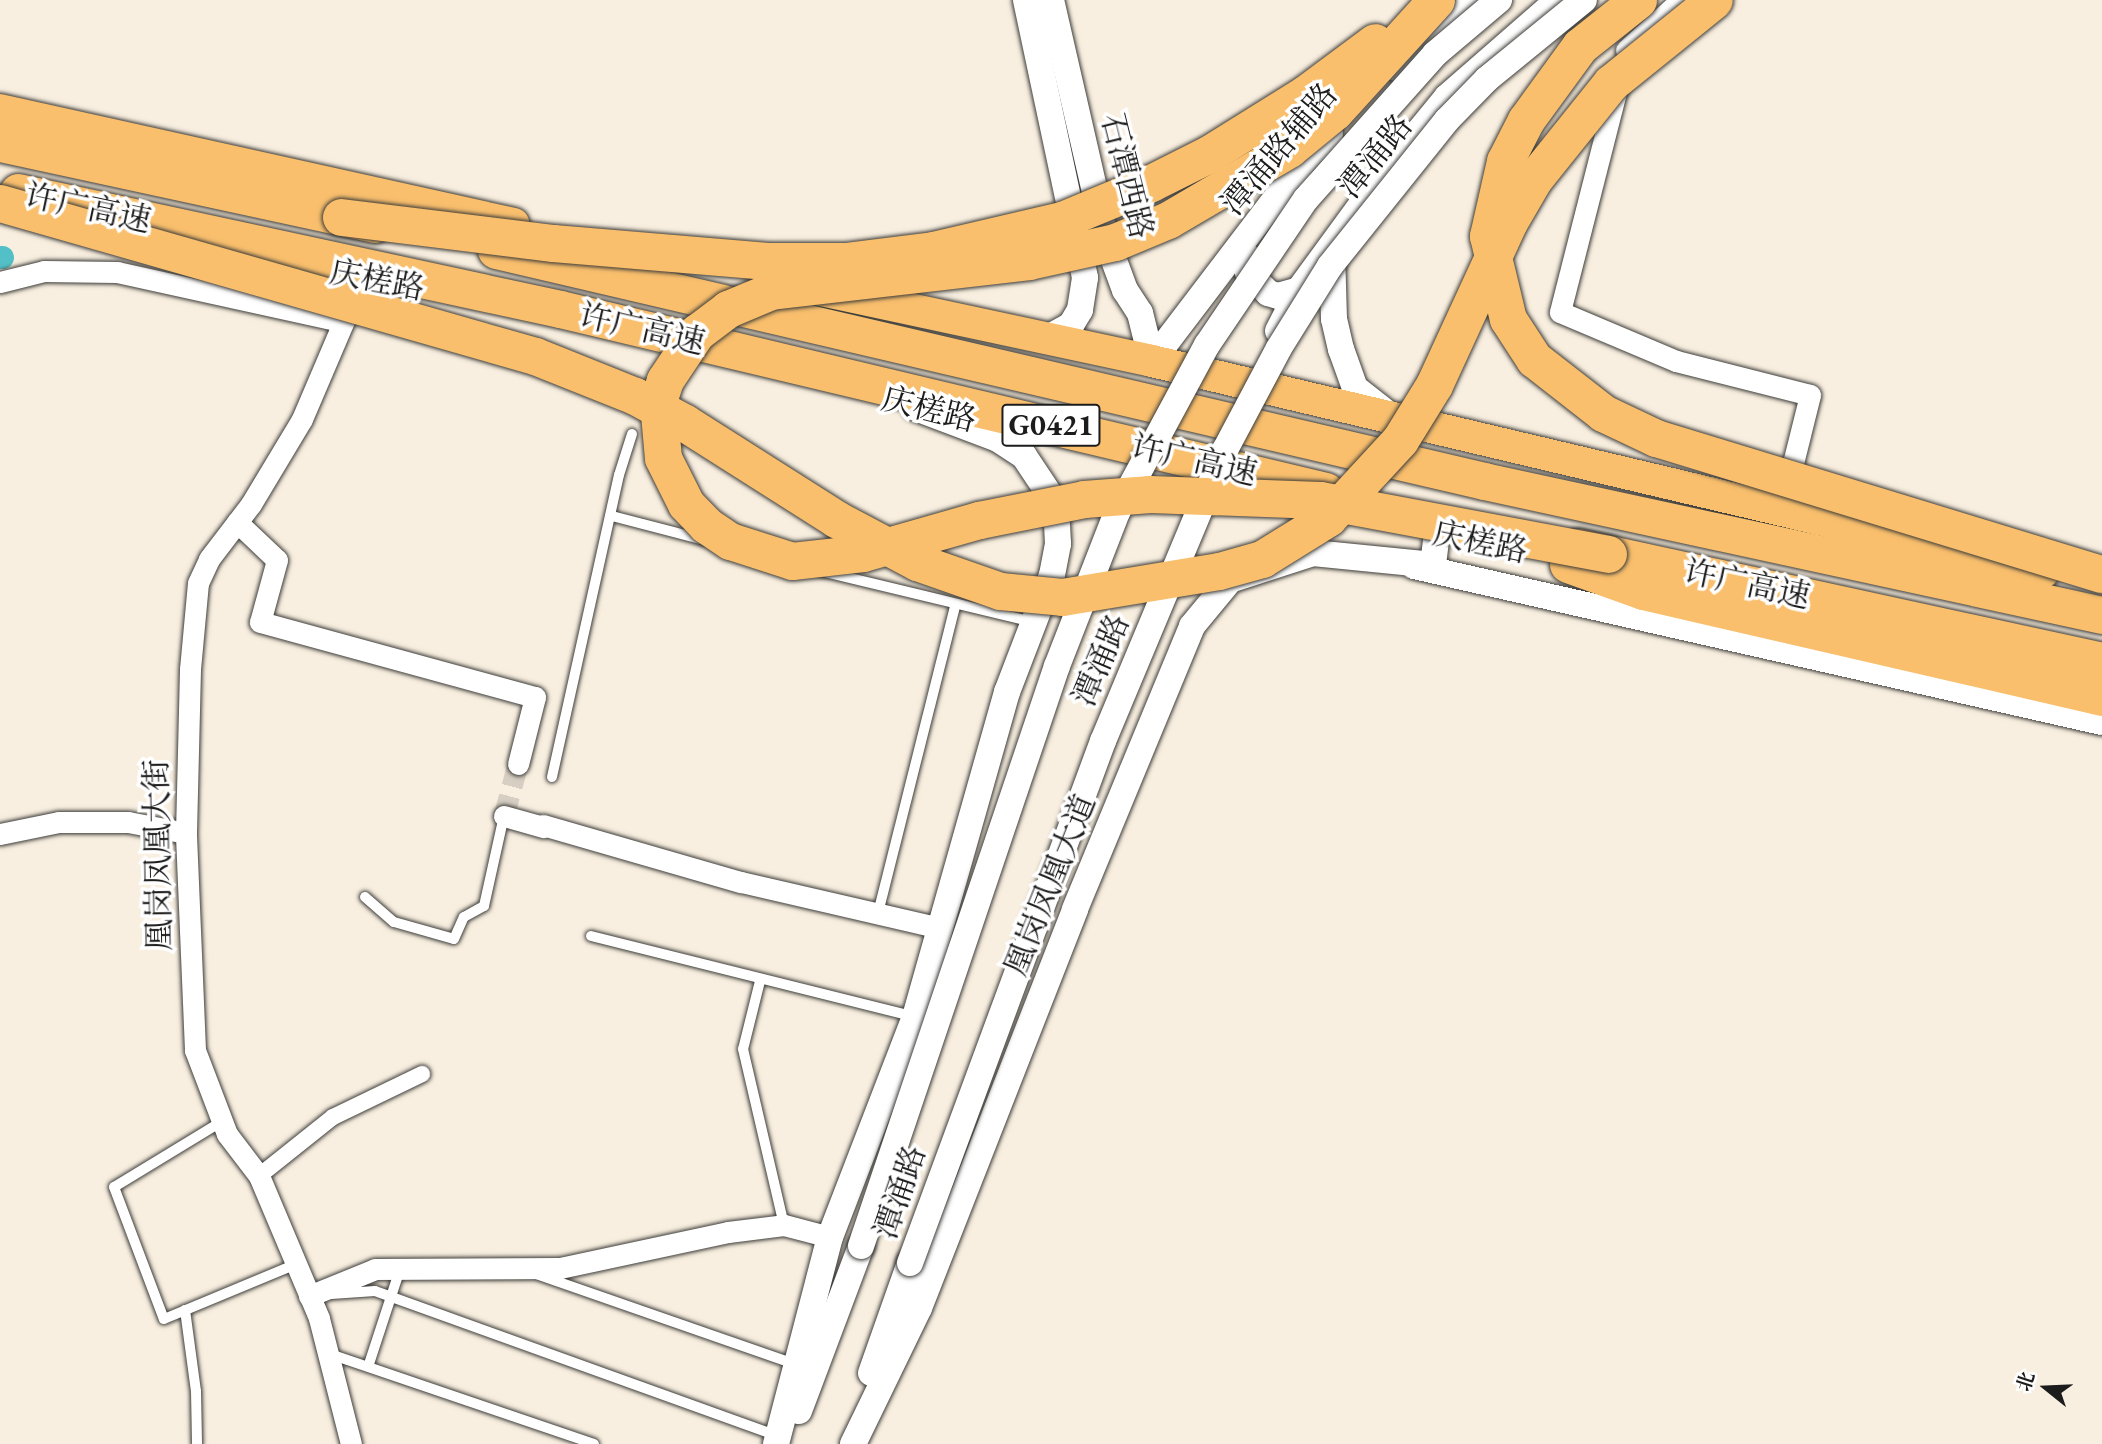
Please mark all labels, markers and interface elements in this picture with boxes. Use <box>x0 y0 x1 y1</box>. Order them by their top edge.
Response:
street label: 潭涌路辅路 <box>1213 75 1345 223</box>
street label: 潭涌路 <box>1330 107 1420 205</box>
street label: 石潭西路 <box>1093 109 1161 243</box>
street label: 许广高速 <box>21 176 155 240</box>
street label: 庆槎路 <box>326 252 428 308</box>
street label: 许广高速 <box>575 296 709 362</box>
street label: 庆槎路 <box>878 379 980 439</box>
road number: G0421 <box>1000 398 1102 452</box>
street label: 许广高速 <box>1127 427 1261 493</box>
street label: 庆槎路 <box>1429 513 1531 571</box>
street label: 许广高速 <box>1680 552 1814 616</box>
street label: 潭涌路 <box>1065 608 1137 712</box>
street label: 凰岗凤凰大街 <box>137 759 179 951</box>
street label: 凰岗凤凰大道 <box>996 789 1104 981</box>
street label: 潭涌路 <box>866 1140 934 1244</box>
north arrow <box>2011 1353 2081 1423</box>
text: 北 <box>2011 1368 2040 1394</box>

